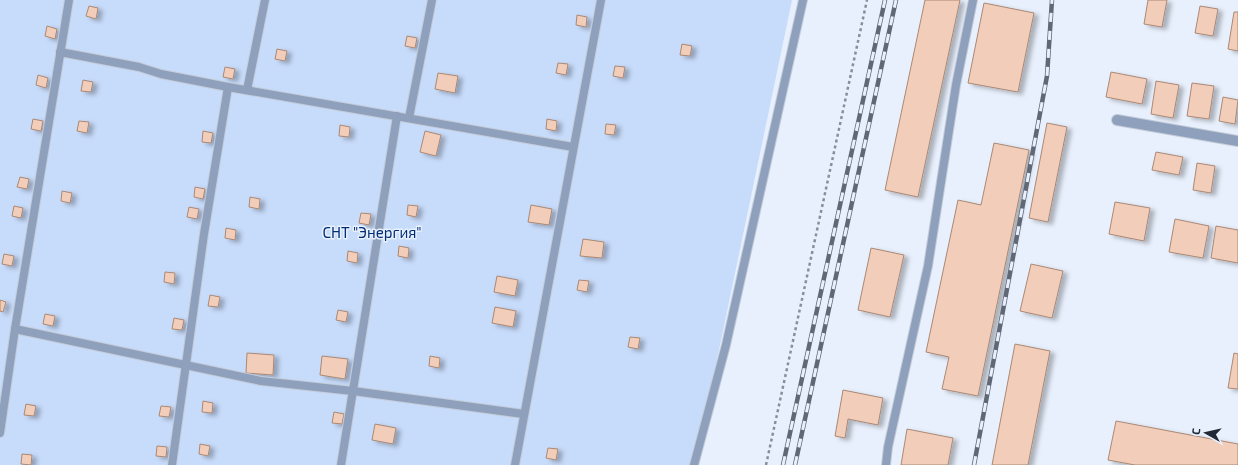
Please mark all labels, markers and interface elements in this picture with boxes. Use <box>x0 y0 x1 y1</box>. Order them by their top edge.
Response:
park label: СНТ "Энергия" <box>323 223 422 241</box>
north arrow <box>1186 413 1226 453</box>
text: С <box>1189 427 1203 436</box>

